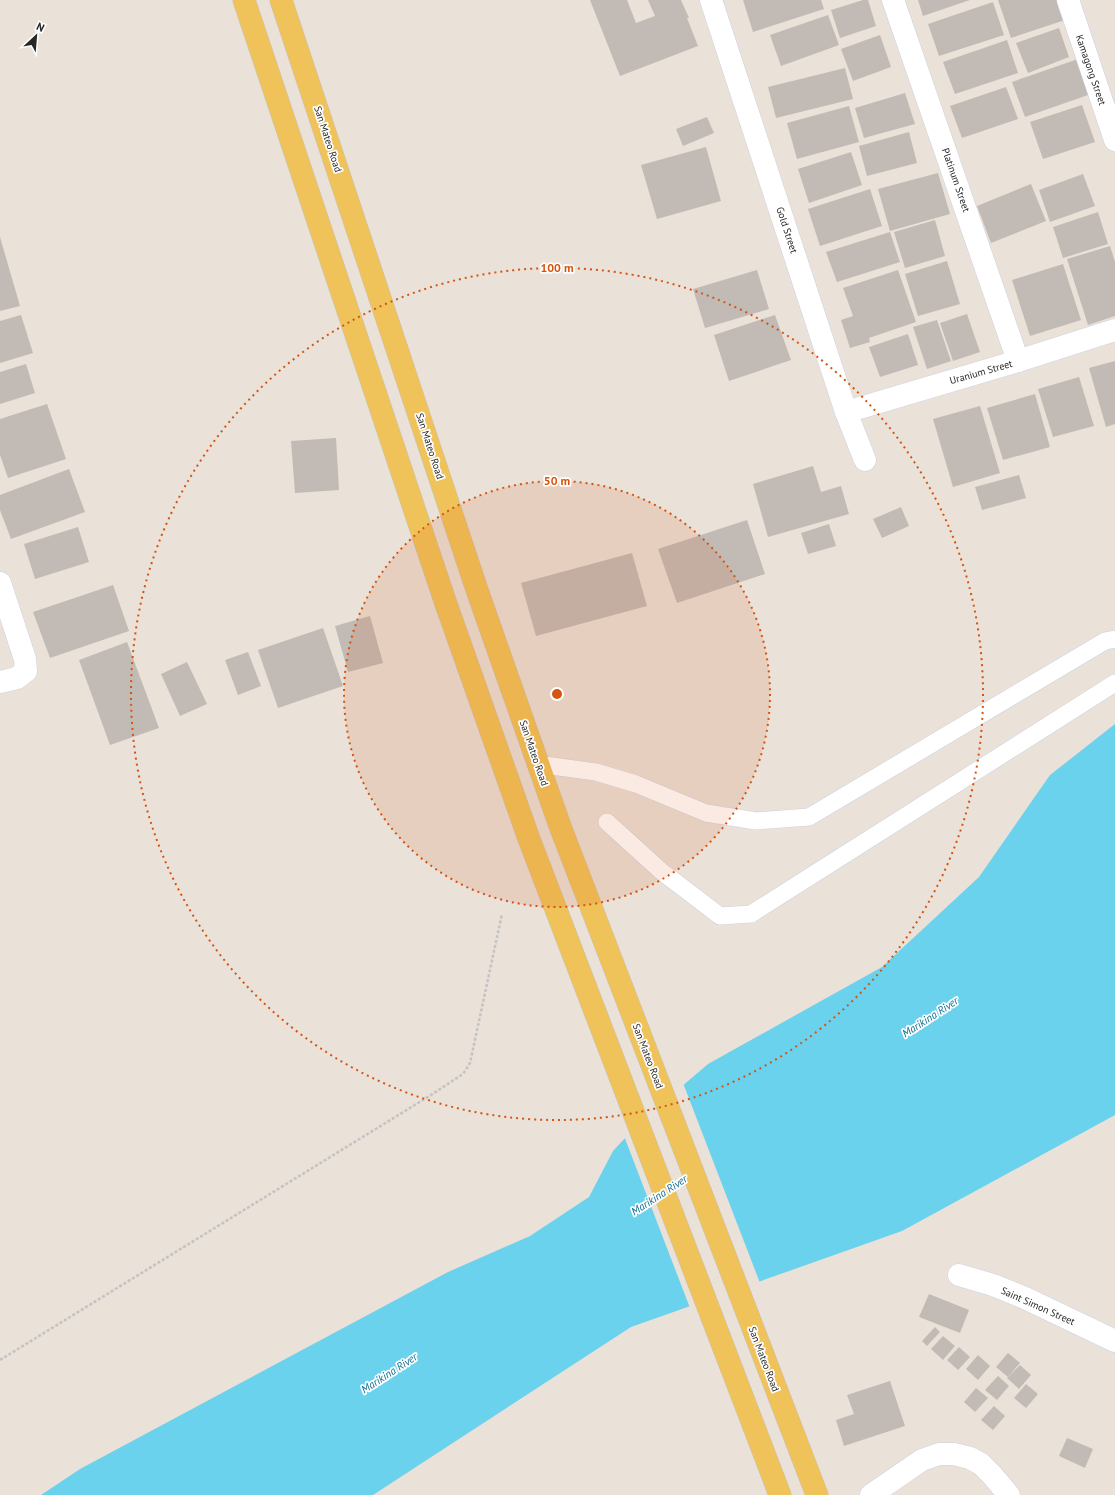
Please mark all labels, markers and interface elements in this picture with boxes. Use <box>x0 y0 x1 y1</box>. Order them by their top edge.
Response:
north arrow <box>16 16 56 56</box>
text: N <box>34 19 47 35</box>
street label: Kamagong Street <box>1073 33 1109 108</box>
street label: San Mateo Road <box>311 104 345 174</box>
street label: Platinum Street <box>939 146 973 214</box>
street label: Gold Street <box>773 205 801 255</box>
text: 100 m <box>540 260 574 275</box>
street label: Uranium Street <box>948 357 1014 387</box>
street label: San Mateo Road <box>413 411 447 481</box>
text: 50 m <box>544 473 570 488</box>
centre of rings <box>550 687 564 701</box>
street label: San Mateo Road <box>517 718 551 788</box>
water label: Marikina River <box>899 993 962 1040</box>
street label: San Mateo Road <box>630 1022 666 1090</box>
water label: Marikina River <box>628 1171 691 1218</box>
street label: Saint Simon Street <box>999 1284 1078 1328</box>
street label: San Mateo Road <box>746 1325 782 1393</box>
water label: Marikina River <box>358 1349 421 1396</box>

